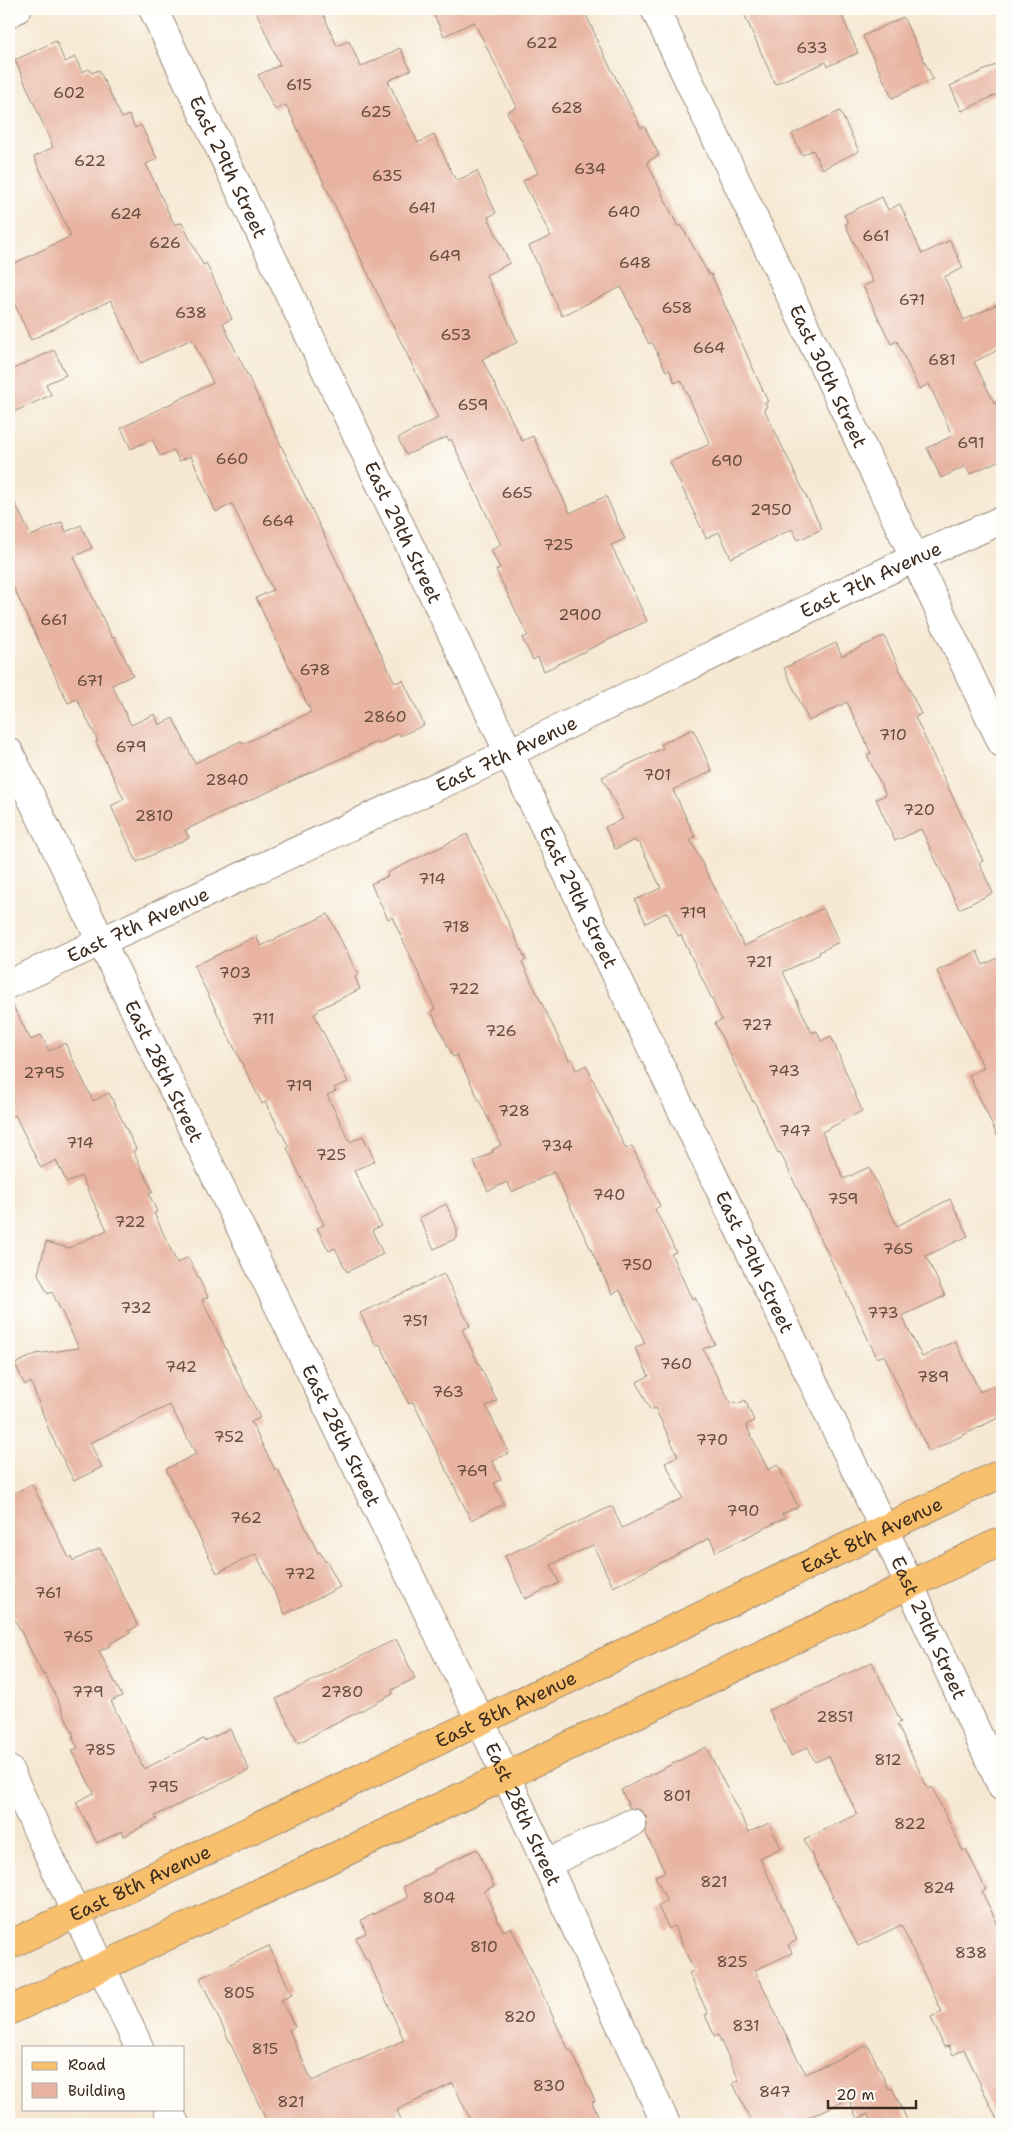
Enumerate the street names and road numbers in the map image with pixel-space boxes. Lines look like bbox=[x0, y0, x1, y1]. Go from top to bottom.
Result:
street label: East 29th Street bbox=[183, 92, 273, 242]
street label: East 30th Street bbox=[783, 301, 873, 452]
street label: East 29th Street bbox=[358, 457, 448, 608]
street label: East 7th Avenue bbox=[796, 536, 945, 624]
street label: East 7th Avenue bbox=[432, 710, 581, 798]
street label: East 29th Street bbox=[533, 822, 623, 973]
street label: East 7th Avenue bbox=[63, 881, 213, 968]
street label: East 28th Street bbox=[119, 996, 209, 1147]
street label: East 29th Street bbox=[710, 1187, 799, 1337]
street label: East 28th Street bbox=[296, 1360, 386, 1511]
street label: East 8th Avenue bbox=[797, 1491, 946, 1580]
street label: East 29th Street bbox=[885, 1552, 972, 1703]
street label: East 8th Avenue bbox=[431, 1665, 581, 1754]
street label: East 28th Street bbox=[479, 1739, 567, 1890]
street label: East 8th Avenue bbox=[65, 1839, 215, 1927]

